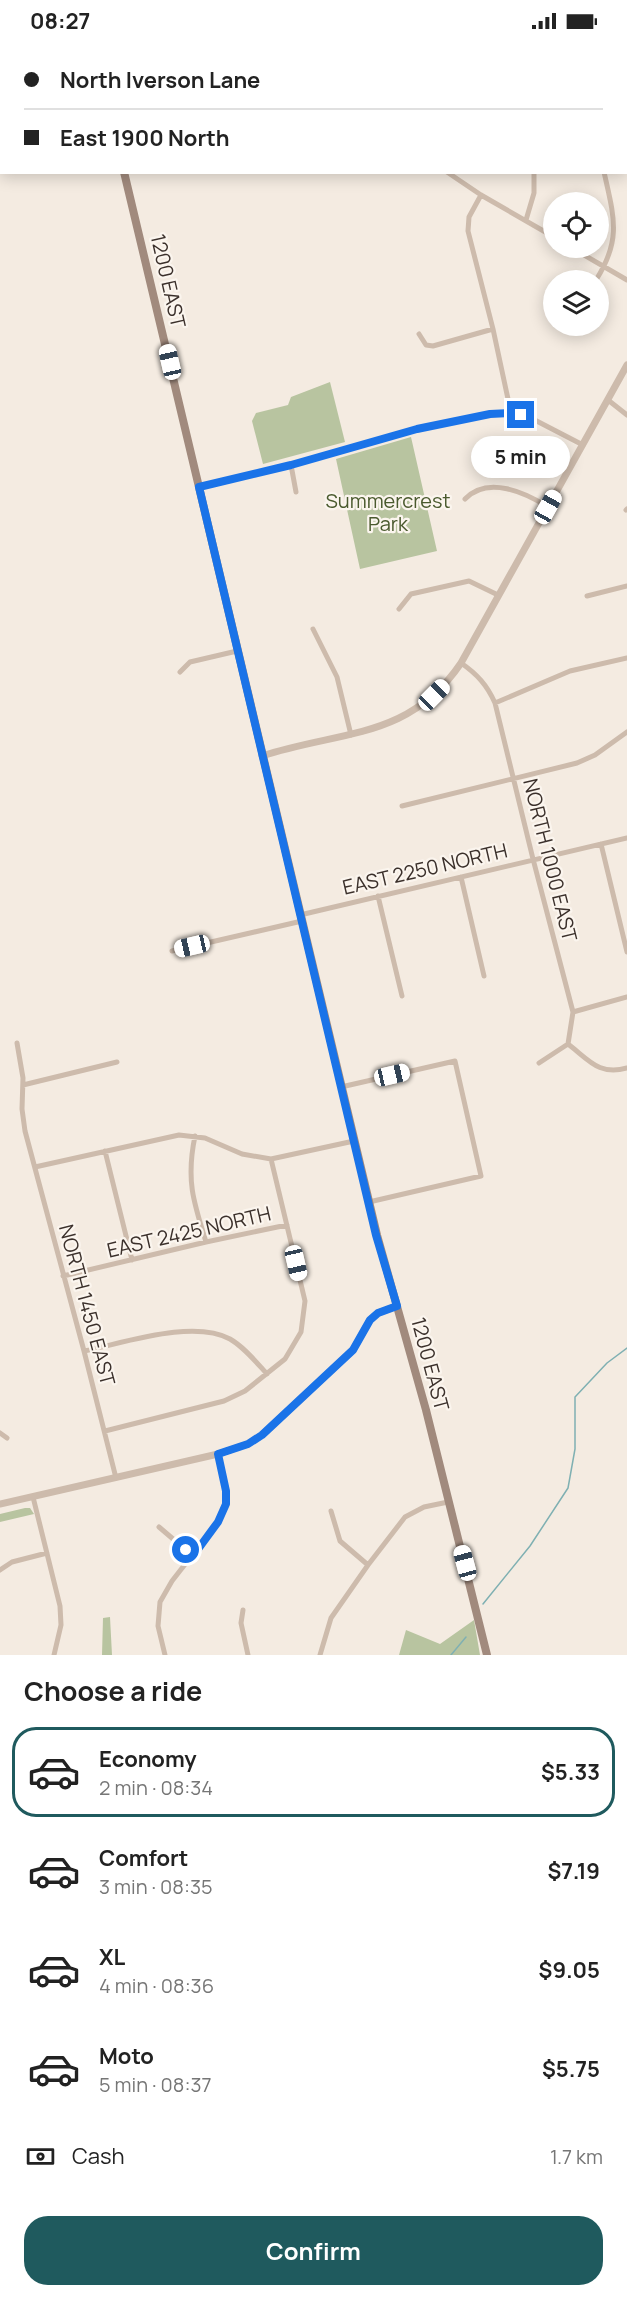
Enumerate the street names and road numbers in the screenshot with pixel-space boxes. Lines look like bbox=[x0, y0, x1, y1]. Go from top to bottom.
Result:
street label: 1200 EAST bbox=[145, 231, 192, 331]
street label: NORTH 1000 EAST bbox=[517, 776, 584, 944]
street label: EAST 2250 NORTH bbox=[340, 836, 510, 901]
street label: EAST 2425 NORTH bbox=[104, 1200, 274, 1264]
street label: NORTH 1450 EAST bbox=[53, 1221, 122, 1388]
street label: 1200 EAST bbox=[405, 1314, 456, 1414]

